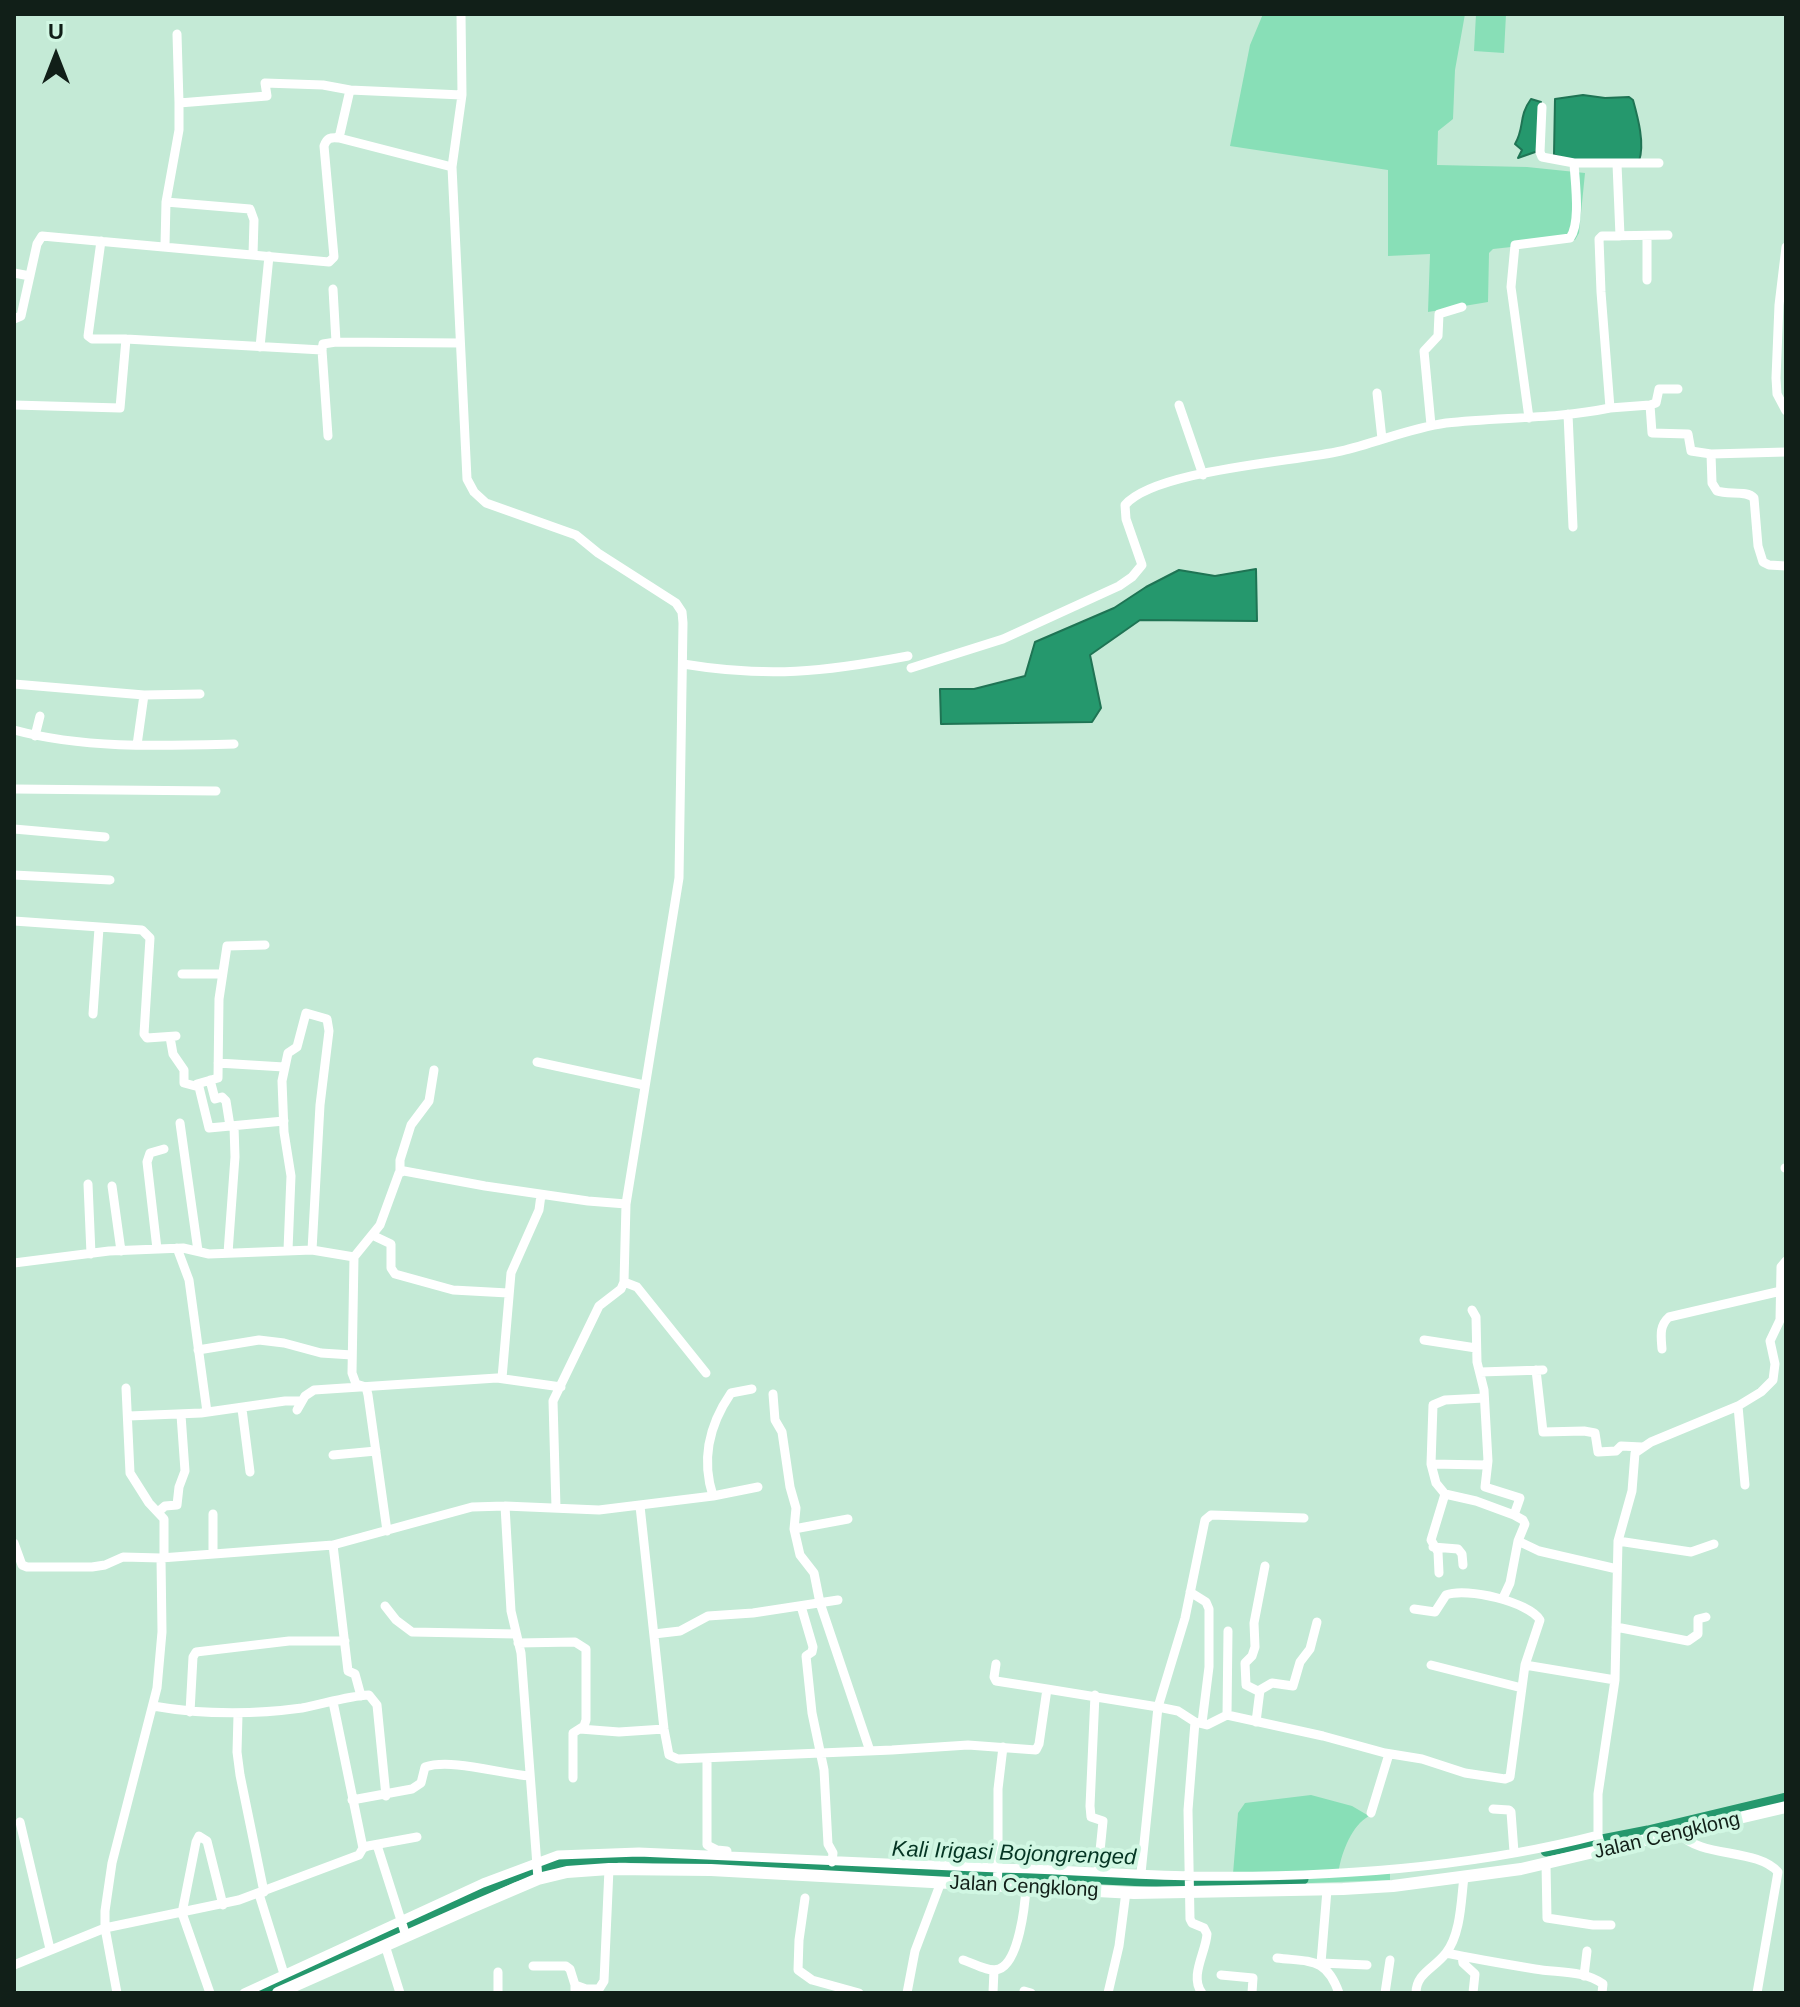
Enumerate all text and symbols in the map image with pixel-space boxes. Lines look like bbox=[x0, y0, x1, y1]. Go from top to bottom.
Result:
north arrow bbox=[16, 16, 96, 96]
text: U bbox=[48, 19, 64, 44]
street label: Jalan Cengklong bbox=[1592, 1808, 1742, 1864]
water label: Kali Irigasi Bojongrenged bbox=[891, 1837, 1137, 1871]
street label: Jalan Cengklong bbox=[949, 1871, 1099, 1903]

